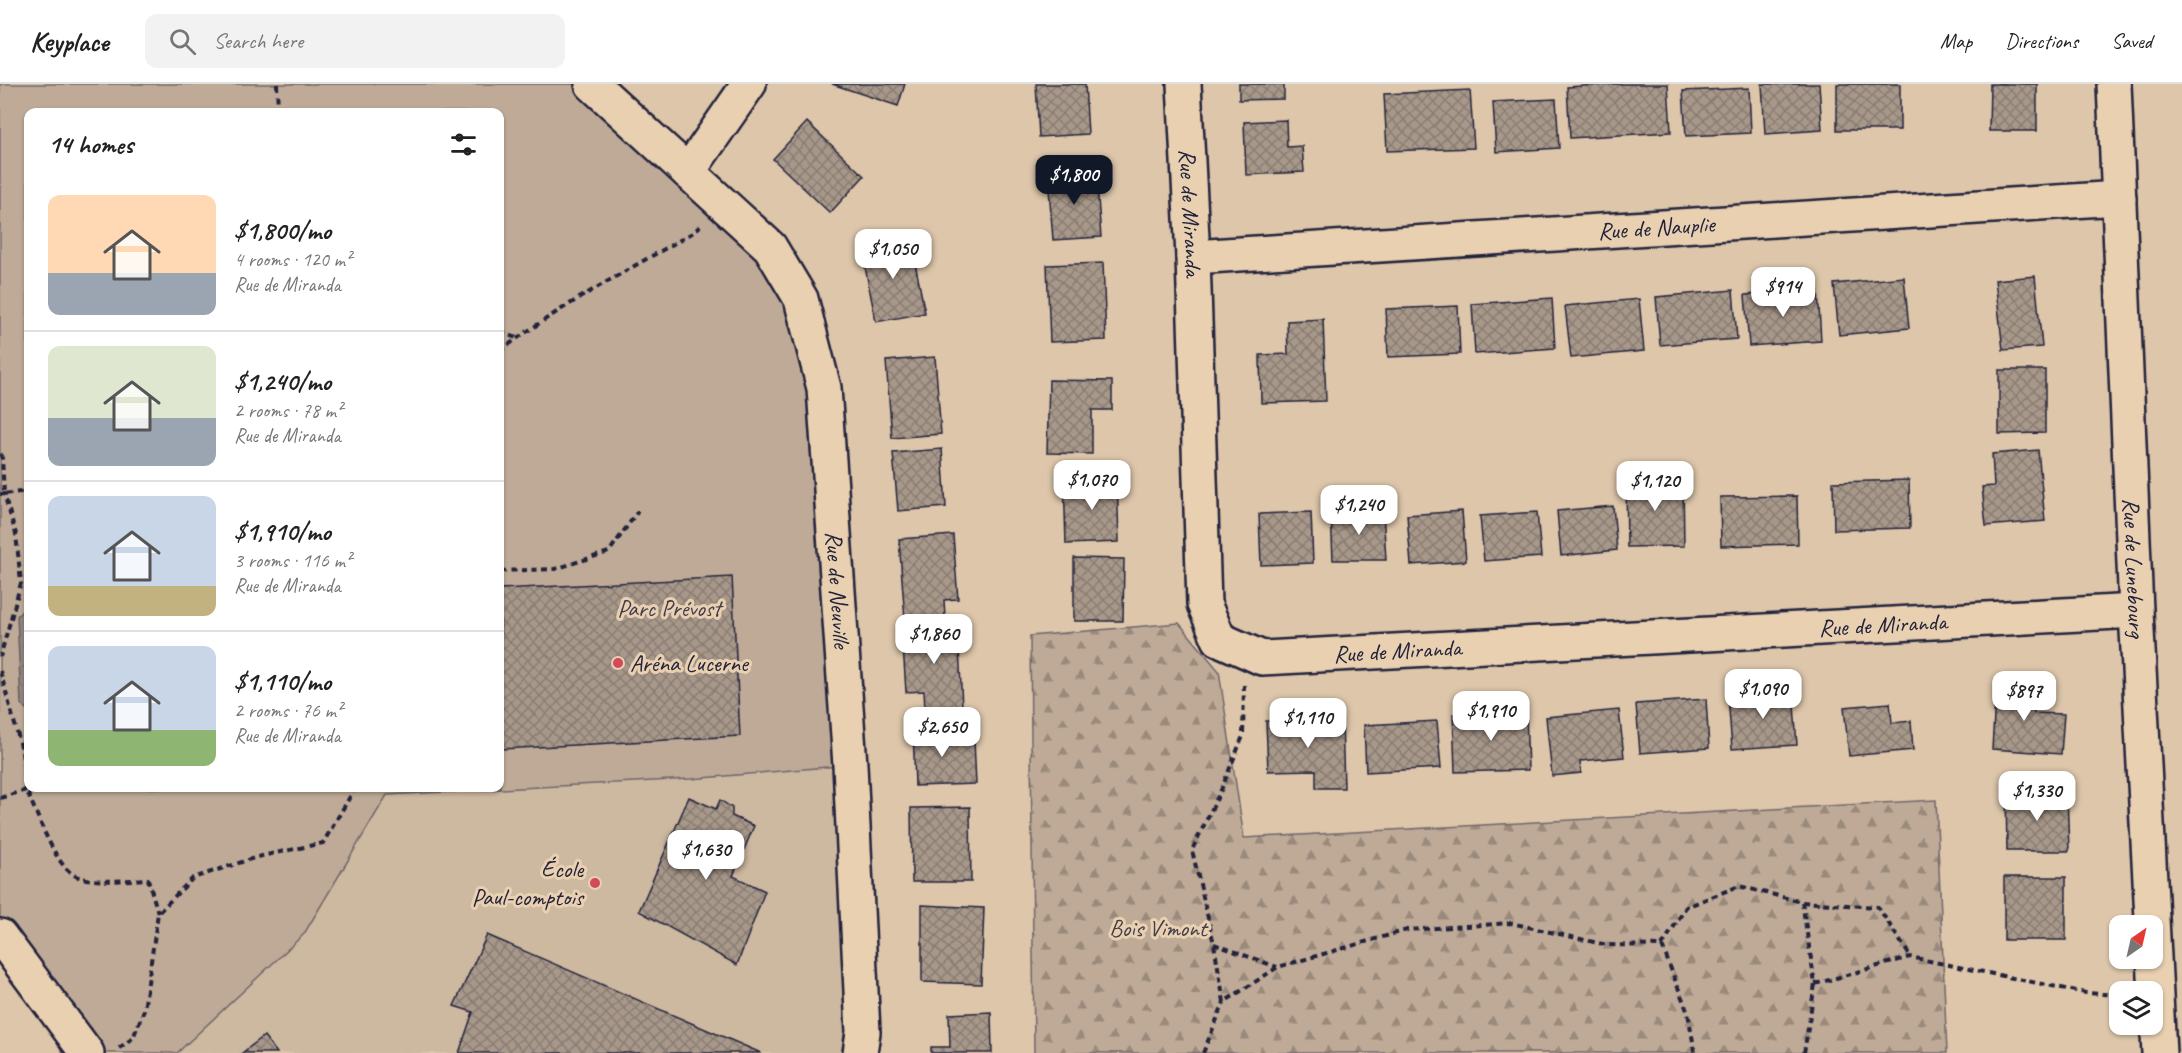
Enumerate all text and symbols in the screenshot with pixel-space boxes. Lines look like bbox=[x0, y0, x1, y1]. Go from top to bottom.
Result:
search box bbox=[145, 14, 565, 68]
text: Keyplace bbox=[30, 24, 109, 59]
icon: search bbox=[166, 25, 199, 58]
text: Search here bbox=[214, 27, 303, 55]
text: Map bbox=[1940, 28, 1972, 54]
text: Directions bbox=[2005, 28, 2078, 54]
text: Saved bbox=[2111, 28, 2152, 54]
text: 14 homes bbox=[48, 128, 133, 161]
icon: filters bbox=[447, 128, 480, 161]
street label: Rue de Miranda bbox=[1172, 148, 1209, 279]
pin: $1,800 bbox=[1025, 155, 1123, 206]
text: $1,800 bbox=[1050, 162, 1098, 187]
street label: Rue de Nauplie bbox=[1597, 209, 1718, 246]
text: $1,800/mo bbox=[234, 214, 331, 247]
icon: home bbox=[96, 219, 168, 291]
pin: $1,050 bbox=[844, 229, 942, 280]
text: $1,050 bbox=[869, 236, 917, 261]
text: 4 rooms · 120 m² bbox=[234, 247, 351, 272]
pin: $914 bbox=[1747, 267, 1819, 318]
text: Rue de Miranda bbox=[234, 272, 341, 297]
text: $914 bbox=[1765, 274, 1801, 299]
text: $1,240/mo bbox=[234, 365, 331, 398]
icon: home bbox=[96, 370, 168, 442]
text: 2 rooms · 78 m² bbox=[234, 398, 342, 423]
text: Rue de Miranda bbox=[234, 423, 341, 448]
pin: $1,070 bbox=[1043, 460, 1141, 511]
pin: $1,120 bbox=[1606, 461, 1704, 512]
text: $1,070 bbox=[1068, 467, 1116, 492]
text: $1,120 bbox=[1631, 468, 1679, 493]
pin: $1,240 bbox=[1310, 485, 1408, 536]
text: $1,240 bbox=[1335, 492, 1383, 517]
street label: Rue de Lunebourg bbox=[2116, 497, 2152, 641]
text: $1,910/mo bbox=[234, 515, 331, 548]
icon: home bbox=[96, 520, 168, 592]
street label: Rue de Neuville bbox=[819, 530, 857, 652]
text: 3 rooms · 116 m² bbox=[234, 548, 351, 573]
text: Rue de Miranda bbox=[234, 573, 341, 598]
park label: Parc Prévost bbox=[617, 593, 724, 623]
street label: Rue de Miranda bbox=[1818, 606, 1950, 643]
pin: $1,860 bbox=[885, 614, 983, 665]
text: $1,860 bbox=[909, 621, 959, 646]
street label: Rue de Miranda bbox=[1333, 632, 1464, 669]
place label: Aréna Lucerne bbox=[630, 648, 750, 678]
marker: Aréna Lucerne bbox=[611, 656, 625, 670]
text: $1,110/mo bbox=[234, 665, 331, 698]
pin: $1,090 bbox=[1714, 669, 1812, 720]
icon: home bbox=[96, 670, 168, 742]
pin: $897 bbox=[1988, 671, 2060, 722]
text: $1,090 bbox=[1739, 676, 1787, 701]
text: $897 bbox=[2006, 678, 2042, 703]
pin: $1,910 bbox=[1442, 691, 1540, 742]
text: 2 rooms · 76 m² bbox=[234, 698, 342, 723]
pin: $1,110 bbox=[1259, 698, 1357, 749]
text: $1,910 bbox=[1467, 698, 1515, 723]
text: $1,110 bbox=[1284, 705, 1332, 730]
pin: $2,650 bbox=[893, 707, 991, 758]
text: $2,650 bbox=[917, 714, 967, 739]
text: Rue de Miranda bbox=[234, 723, 341, 748]
pin: $1,330 bbox=[1988, 771, 2086, 822]
text: $1,330 bbox=[2013, 778, 2061, 803]
pin: $1,630 bbox=[657, 830, 755, 881]
text: $1,630 bbox=[681, 837, 731, 862]
place label: École Paul-comptois bbox=[472, 854, 585, 912]
marker: École Paul-comptois bbox=[588, 876, 602, 890]
park label: Bois Vimont bbox=[1109, 913, 1209, 943]
north arrow bbox=[2109, 915, 2163, 969]
map controls bbox=[2109, 915, 2163, 1035]
button: layers bbox=[2109, 981, 2163, 1035]

